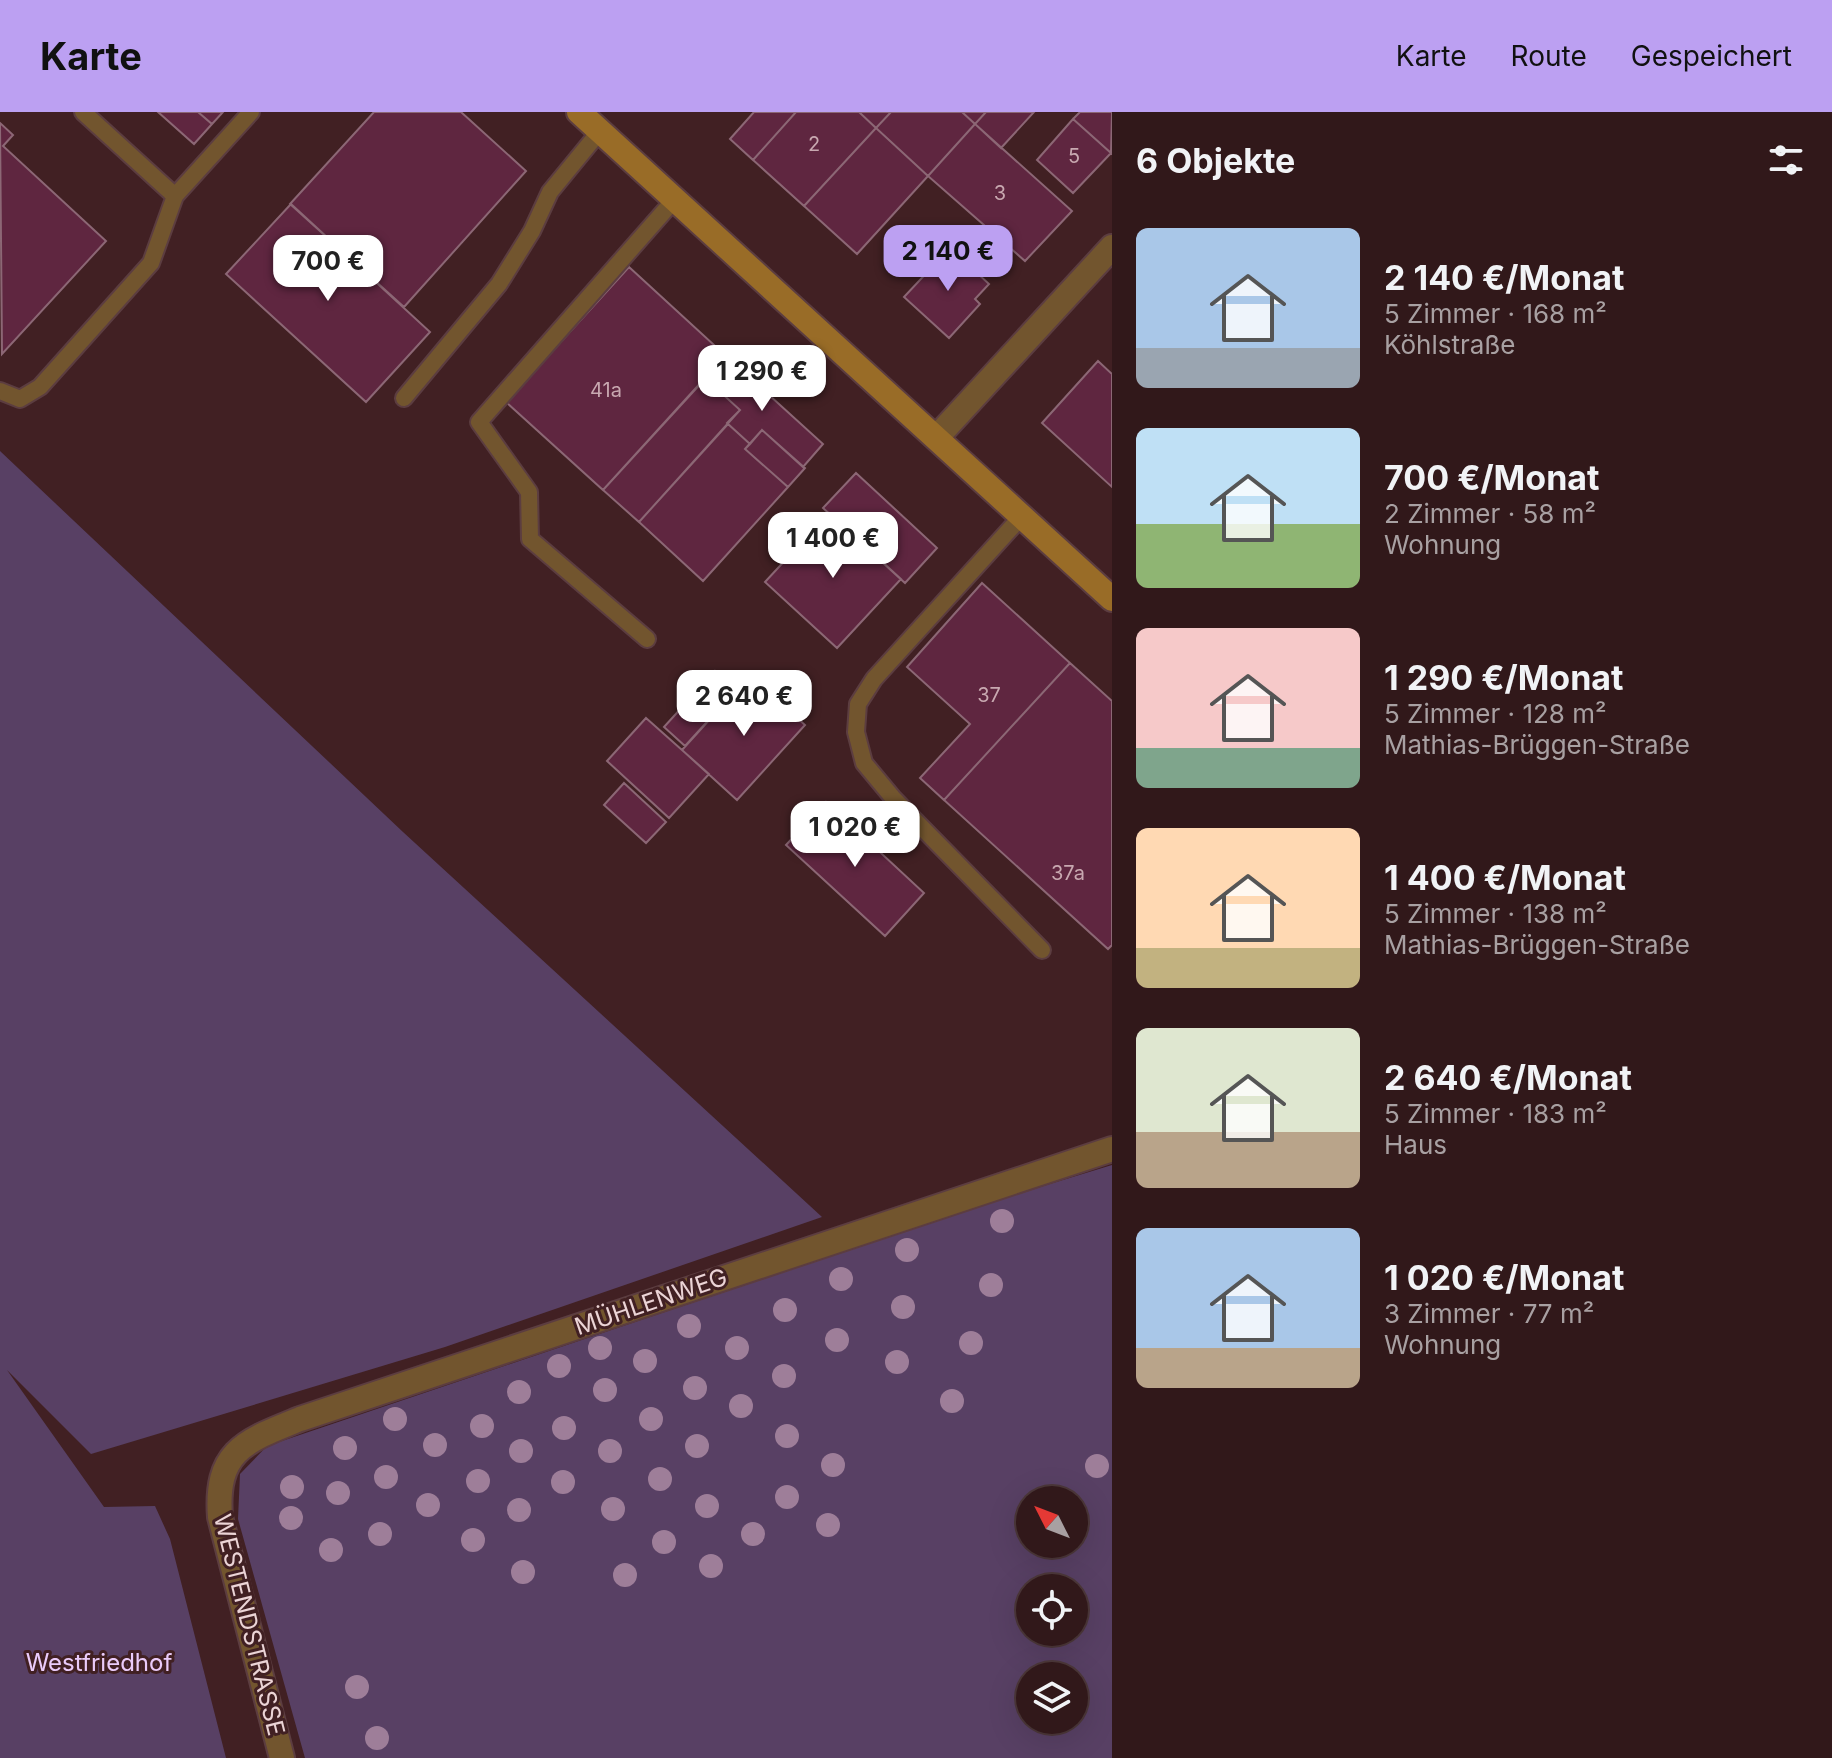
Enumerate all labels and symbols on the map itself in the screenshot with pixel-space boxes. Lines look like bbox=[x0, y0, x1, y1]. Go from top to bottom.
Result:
house number: 2 bbox=[808, 132, 820, 156]
house number: 5 bbox=[1068, 144, 1080, 168]
house number: 3 bbox=[994, 181, 1006, 205]
pin: 2 140 € bbox=[874, 225, 1022, 293]
pin: 700 € bbox=[272, 235, 384, 303]
pin: 1 290 € bbox=[688, 345, 836, 413]
house number: 41a bbox=[590, 378, 622, 402]
pin: 1 400 € bbox=[759, 512, 907, 580]
pin: 2 640 € bbox=[670, 670, 818, 738]
house number: 37 bbox=[977, 683, 1001, 707]
pin: 1 020 € bbox=[781, 801, 929, 869]
house number: 37a bbox=[1051, 861, 1085, 885]
street label: MÜHLENWEG bbox=[571, 1262, 731, 1341]
north arrow bbox=[1016, 1486, 1088, 1558]
street label: WESTENDSTRASSE bbox=[208, 1511, 291, 1738]
park label: Westfriedhof bbox=[26, 1648, 172, 1677]

